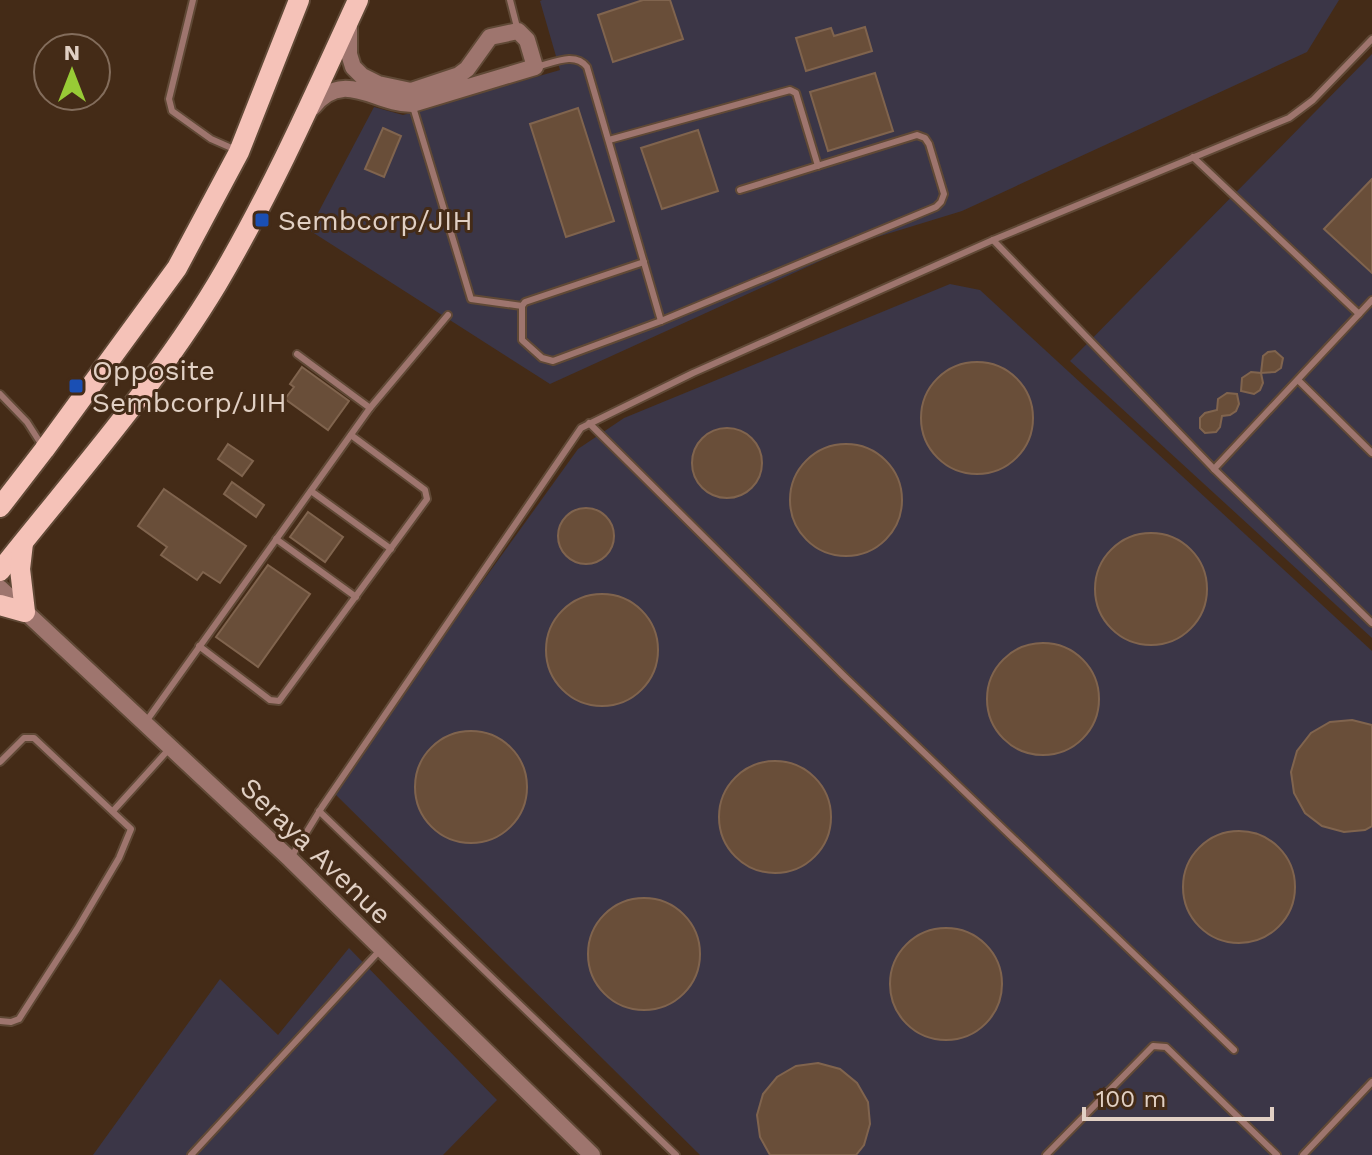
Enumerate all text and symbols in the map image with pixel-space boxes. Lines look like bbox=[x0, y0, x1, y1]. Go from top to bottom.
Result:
north arrow bbox=[32, 32, 112, 112]
text: N bbox=[64, 40, 80, 65]
place label: Sembcorp/JIH bbox=[278, 204, 473, 237]
marker: Sembcorp/JIH bbox=[253, 211, 271, 229]
place label: Opposite Sembcorp/JIH bbox=[92, 354, 287, 419]
marker: Opposite Sembcorp/JIH bbox=[67, 377, 85, 395]
street label: Seraya Avenue bbox=[234, 771, 398, 931]
scale bar bbox=[1084, 1071, 1272, 1121]
text: 100 m bbox=[1096, 1085, 1166, 1113]

